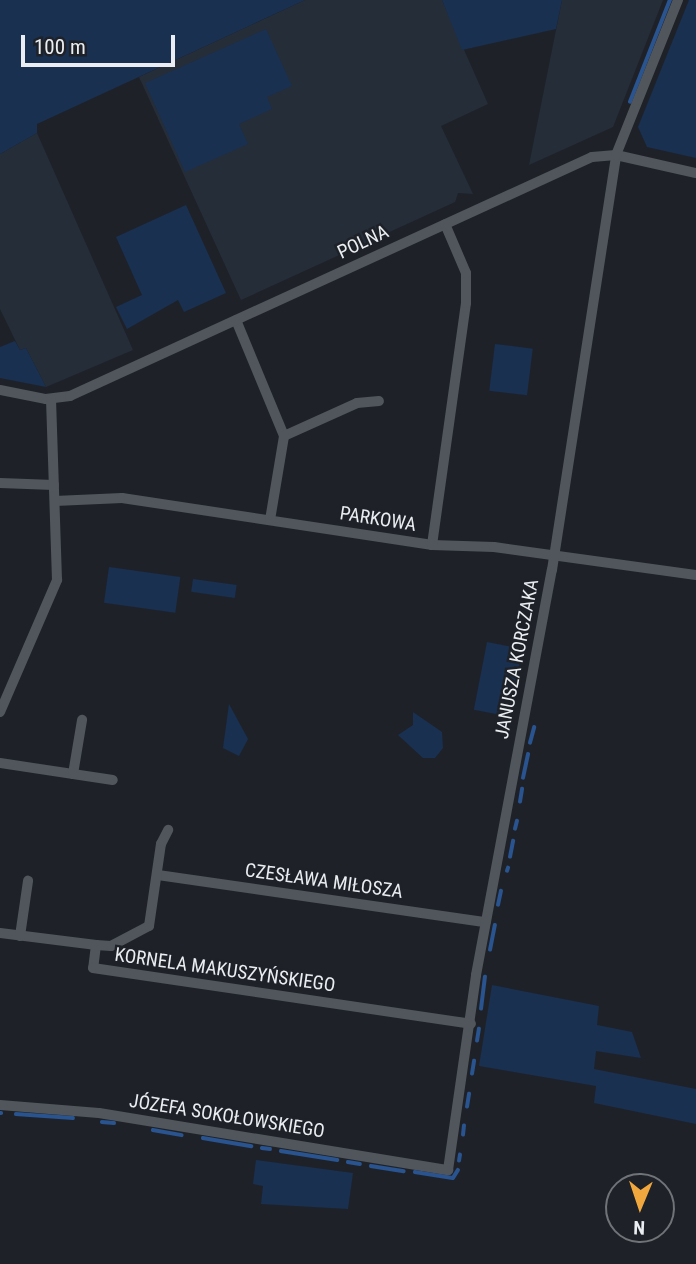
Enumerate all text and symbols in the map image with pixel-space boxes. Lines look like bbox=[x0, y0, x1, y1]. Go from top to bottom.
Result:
scale bar bbox=[24, 21, 178, 65]
text: 100 m bbox=[34, 35, 86, 59]
street label: POLNA bbox=[334, 220, 392, 264]
street label: PARKOWA bbox=[338, 502, 418, 536]
street label: JANUSZA KORCZAKA bbox=[490, 577, 544, 741]
street label: CZESŁAWA MIŁOSZA bbox=[244, 859, 404, 903]
street label: KORNELA MAKUSZYŃSKIEGO bbox=[113, 943, 337, 997]
street label: JÓZEFA SOKOŁOWSKIEGO bbox=[128, 1089, 326, 1143]
north arrow bbox=[605, 1173, 675, 1243]
text: N bbox=[633, 1216, 646, 1239]

